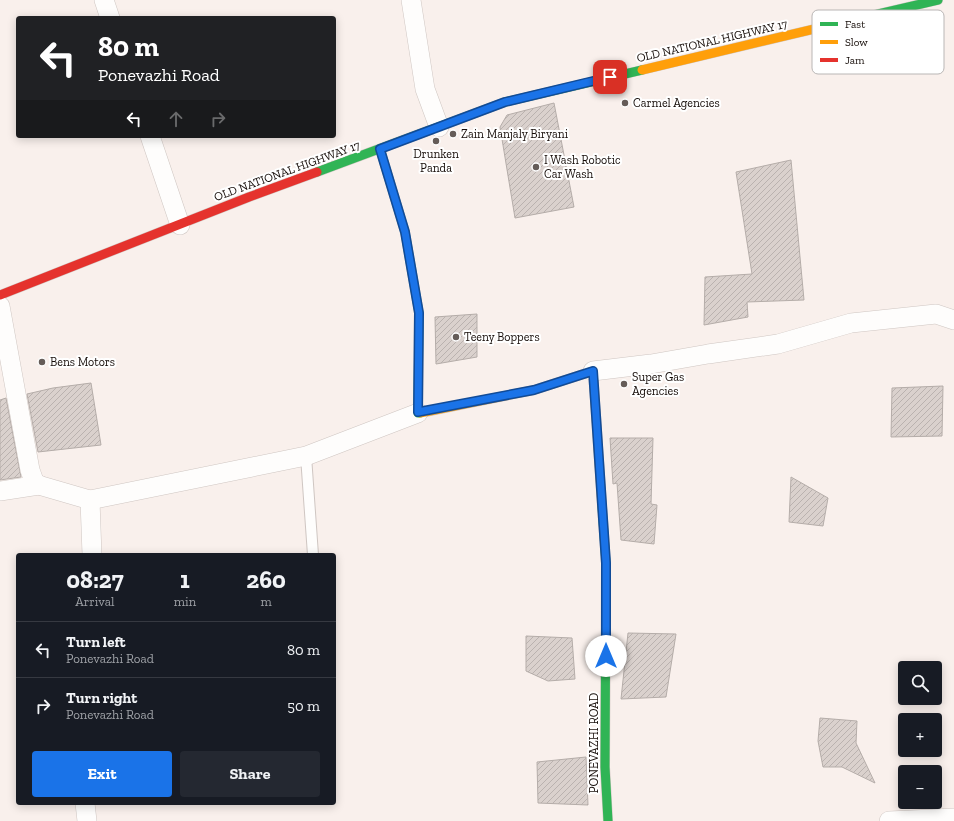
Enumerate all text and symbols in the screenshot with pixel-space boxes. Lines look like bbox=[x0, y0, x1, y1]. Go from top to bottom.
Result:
legend bbox=[812, 10, 944, 74]
street label: OLD NATIONAL HIGHWAY 17 bbox=[635, 17, 789, 65]
text: Fast bbox=[845, 18, 866, 31]
text: 80 m bbox=[98, 30, 159, 63]
icon: left bbox=[32, 32, 84, 84]
text: Slow bbox=[845, 36, 868, 49]
text: Jam bbox=[845, 54, 865, 67]
pin bbox=[593, 60, 627, 94]
text: Ponevazhi Road bbox=[98, 64, 220, 86]
icon: arrive bbox=[599, 66, 621, 88]
place label: Carmel Agencies bbox=[633, 96, 720, 110]
marker: Carmel Agencies bbox=[620, 98, 630, 108]
icon: left bbox=[123, 108, 145, 130]
icon: ahead bbox=[165, 108, 187, 130]
icon: right bbox=[207, 108, 229, 130]
place label: Zain Manjaly Biryani bbox=[461, 127, 569, 142]
marker: Zain Manjaly Biryani bbox=[448, 129, 458, 139]
marker: Drunken Panda bbox=[431, 136, 441, 146]
street label: OLD NATIONAL HIGHWAY 17 bbox=[212, 138, 362, 204]
place label: Drunken Panda bbox=[413, 147, 459, 175]
place label: I Wash Robotic Car Wash bbox=[544, 153, 621, 181]
marker: I Wash Robotic Car Wash bbox=[531, 162, 541, 172]
place label: Teeny Boppers bbox=[464, 330, 540, 344]
marker: Teeny Boppers bbox=[451, 332, 461, 342]
place label: Bens Motors bbox=[50, 355, 115, 369]
marker: Bens Motors bbox=[37, 357, 47, 367]
place label: Super Gas Agencies bbox=[632, 370, 684, 398]
marker: Super Gas Agencies bbox=[619, 379, 629, 389]
text: 08:27 bbox=[66, 565, 124, 594]
text: 1 bbox=[180, 565, 190, 594]
text: 260 bbox=[246, 565, 286, 594]
text: Arrival bbox=[75, 594, 114, 609]
text: min bbox=[174, 594, 196, 609]
text: m bbox=[260, 594, 272, 609]
text: Turn left bbox=[66, 633, 126, 651]
position arrow bbox=[585, 635, 627, 677]
icon: left bbox=[32, 639, 54, 661]
text: 80 m bbox=[287, 641, 320, 659]
text: Ponevazhi Road bbox=[66, 651, 154, 666]
map controls bbox=[898, 661, 942, 809]
button: search bbox=[898, 661, 942, 705]
text: Turn right bbox=[66, 689, 137, 707]
street label: PONEVAZHI ROAD bbox=[587, 693, 601, 793]
icon: right bbox=[32, 695, 54, 717]
text: 50 m bbox=[287, 697, 320, 715]
text: Ponevazhi Road bbox=[66, 707, 154, 722]
button: + bbox=[898, 713, 942, 757]
button: Exit bbox=[32, 751, 172, 797]
button: Share bbox=[180, 751, 320, 797]
button: − bbox=[898, 765, 942, 809]

